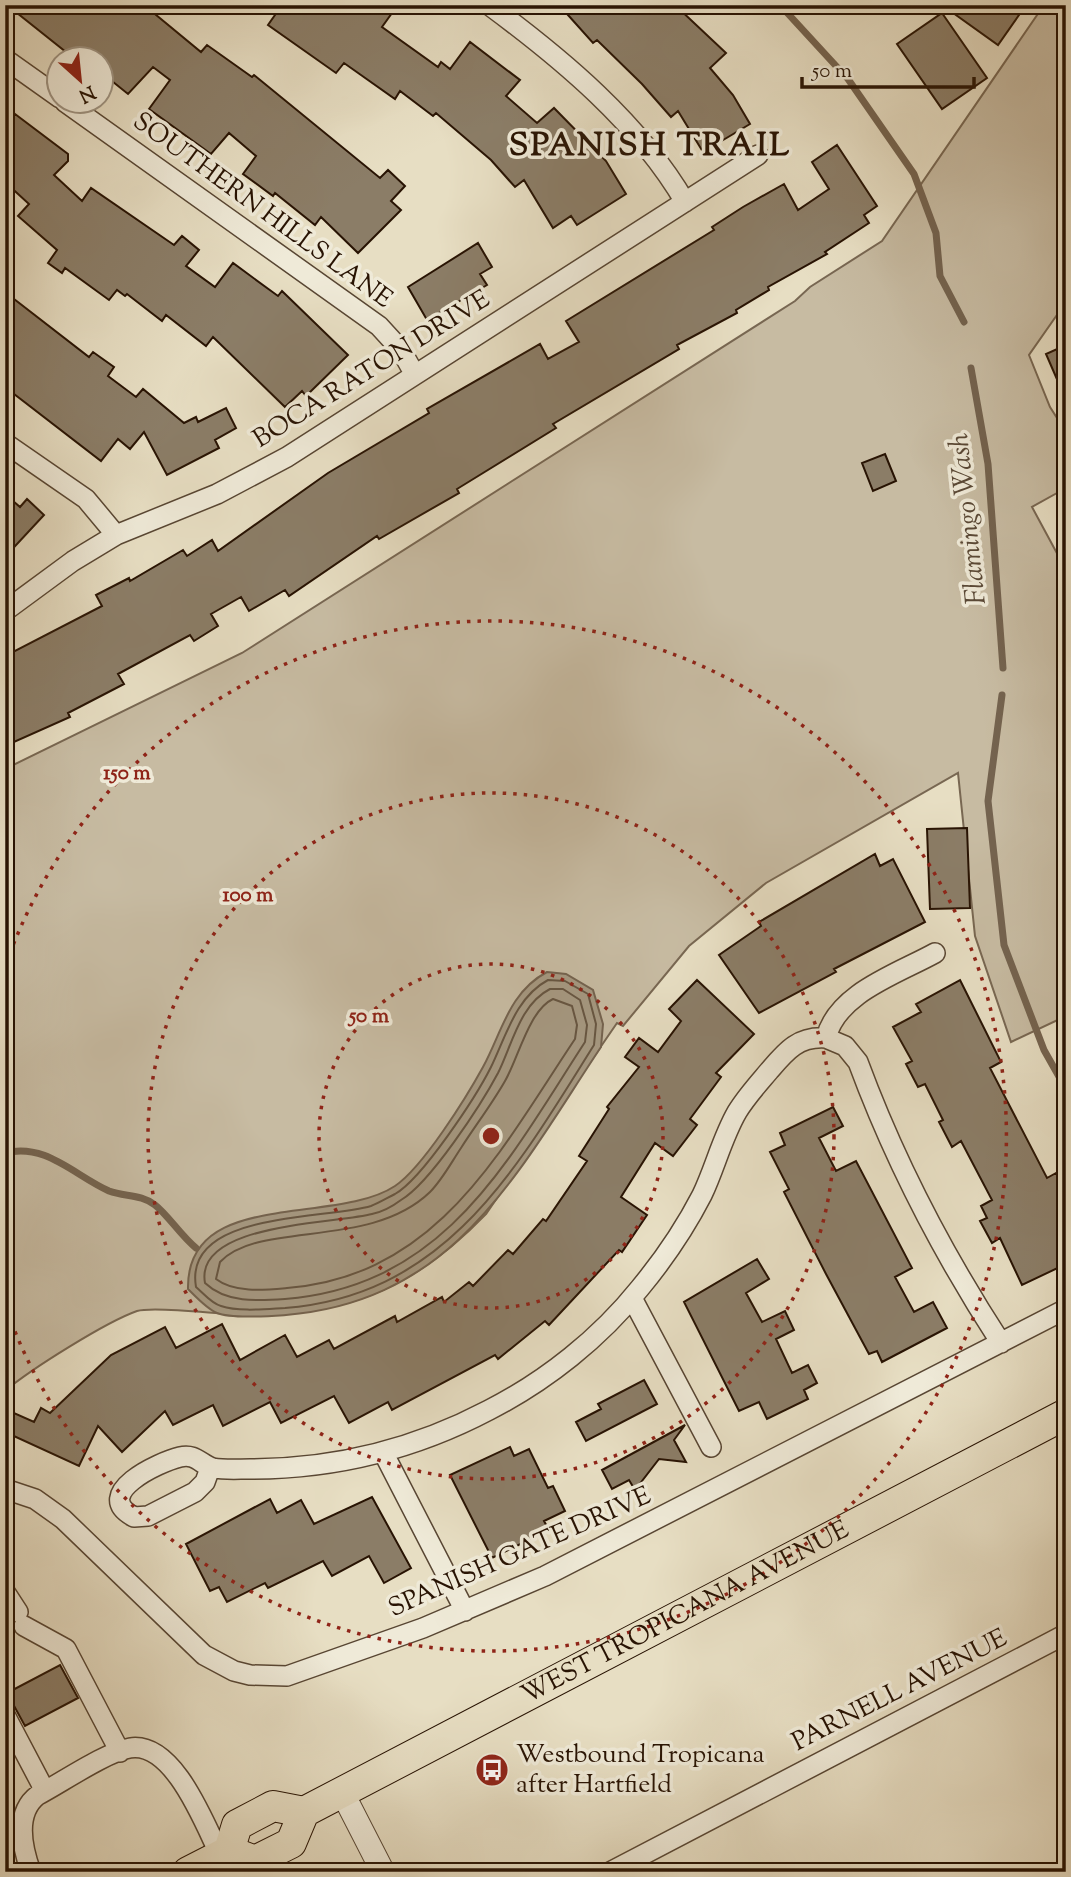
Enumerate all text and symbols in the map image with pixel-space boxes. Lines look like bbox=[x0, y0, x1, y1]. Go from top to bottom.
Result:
north arrow bbox=[46, 46, 116, 116]
scale bar bbox=[802, 46, 973, 90]
text: 50 m bbox=[811, 57, 852, 87]
text: N bbox=[74, 77, 99, 108]
street label: SOUTHERN HILLS LANE bbox=[124, 104, 400, 318]
district label: SPANISH TRAIL bbox=[509, 123, 791, 171]
street label: BOCA RATON DRIVE bbox=[246, 282, 498, 458]
water label: Flamingo Wash bbox=[940, 431, 998, 607]
text: 150 m bbox=[103, 759, 151, 789]
text: 100 m bbox=[223, 881, 274, 911]
text: 50 m bbox=[347, 1002, 390, 1032]
centre of rings bbox=[479, 1124, 503, 1148]
street label: SPANISH GATE DRIVE bbox=[383, 1478, 657, 1628]
street label: WEST TROPICANA AVENUE bbox=[515, 1512, 856, 1714]
street label: PARNELL AVENUE bbox=[786, 1621, 1014, 1761]
place label: Westbound Tropicana after Hartfield bbox=[516, 1737, 765, 1804]
bus stop icon: Westbound Tropicana after Hartfield bbox=[473, 1751, 511, 1789]

